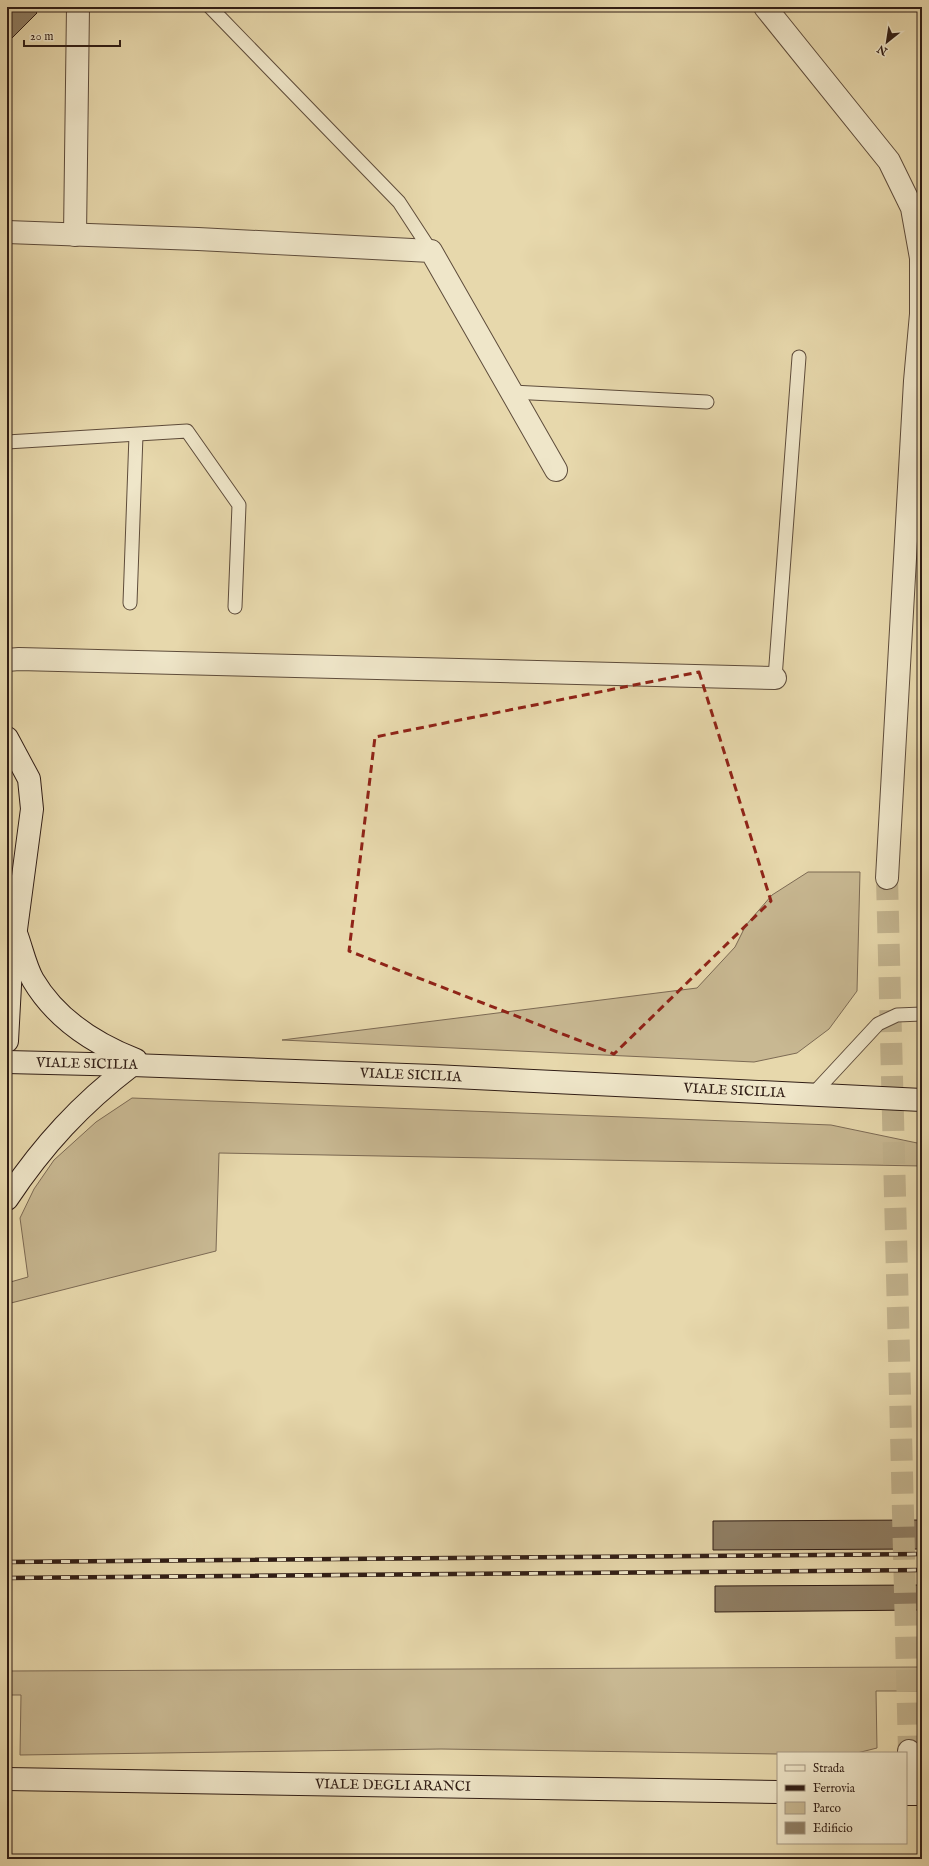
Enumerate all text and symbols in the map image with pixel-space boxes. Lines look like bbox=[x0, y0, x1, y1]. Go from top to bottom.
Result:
scale bar bbox=[24, 22, 120, 48]
north arrow bbox=[867, 22, 907, 62]
text: 20 m bbox=[30, 29, 53, 44]
text: N bbox=[874, 41, 891, 59]
street label: VIALE SICILIA bbox=[35, 1054, 139, 1074]
street label: VIALE SICILIA bbox=[359, 1064, 463, 1086]
street label: VIALE SICILIA bbox=[682, 1079, 786, 1102]
legend bbox=[777, 1752, 907, 1844]
text: Strada bbox=[813, 1761, 845, 1776]
street label: VIALE DEGLI ARANCI bbox=[314, 1775, 471, 1796]
text: Ferrovia bbox=[813, 1781, 856, 1796]
text: Parco bbox=[813, 1801, 842, 1816]
text: Edificio bbox=[813, 1821, 853, 1836]

